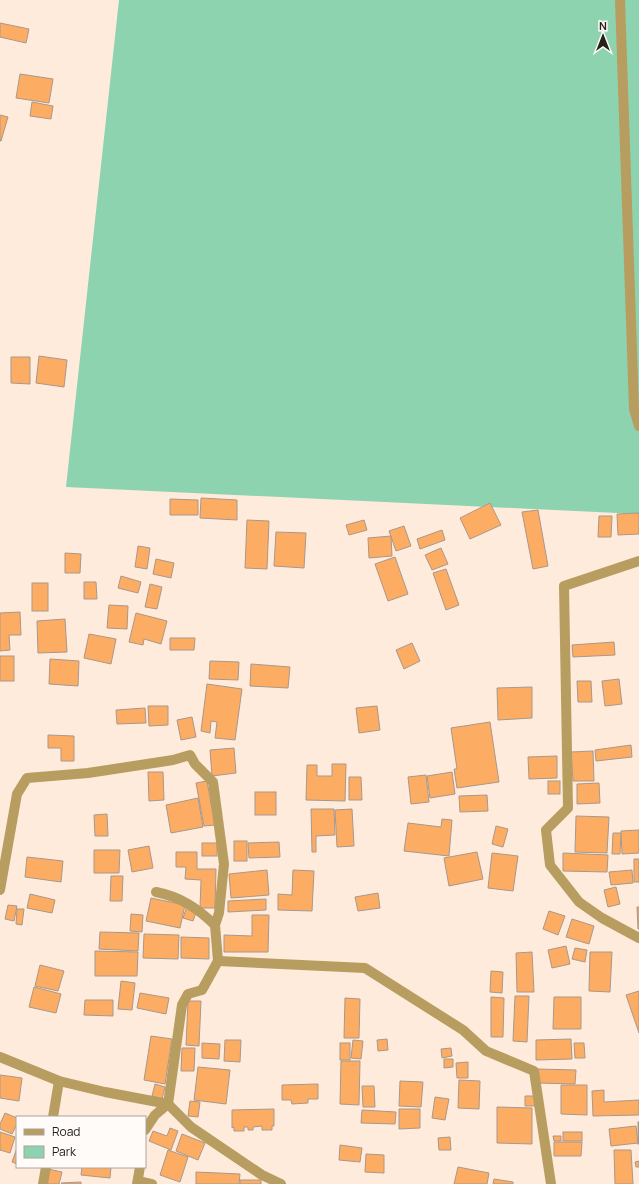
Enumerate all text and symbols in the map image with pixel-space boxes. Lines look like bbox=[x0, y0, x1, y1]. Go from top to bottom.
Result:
north arrow bbox=[583, 16, 623, 56]
text: N bbox=[599, 18, 607, 33]
legend bbox=[16, 1116, 146, 1168]
text: Road bbox=[52, 1123, 80, 1140]
text: Park bbox=[52, 1143, 77, 1160]

